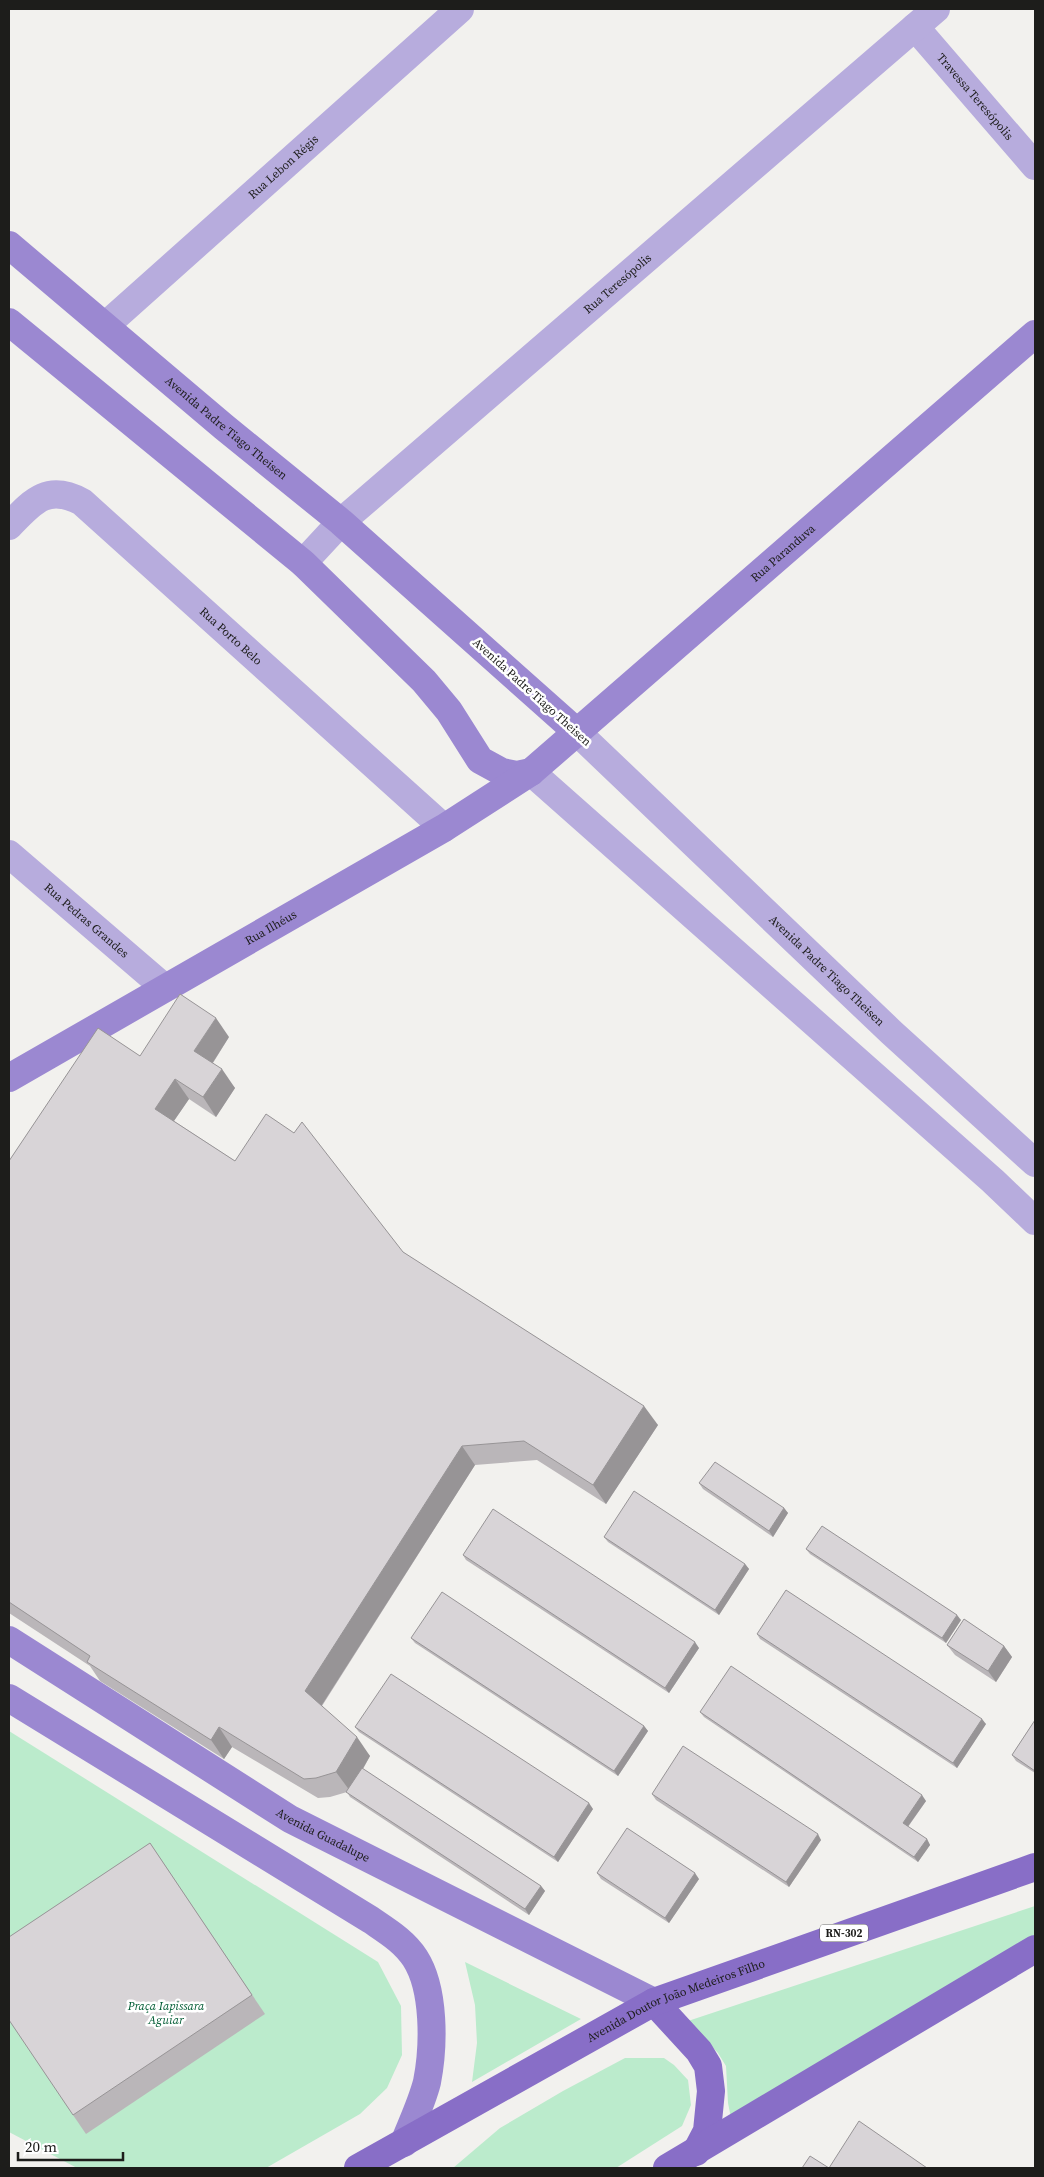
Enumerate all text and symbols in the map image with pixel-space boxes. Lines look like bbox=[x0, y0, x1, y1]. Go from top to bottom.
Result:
street label: Travessa Teresópolis bbox=[933, 50, 1017, 143]
street label: Rua Lebon Régis bbox=[245, 131, 322, 202]
street label: Rua Teresópolis bbox=[580, 250, 655, 317]
street label: Avenida Padre Tiago Theisen bbox=[162, 373, 291, 483]
street label: Rua Paranduva bbox=[747, 520, 819, 585]
street label: Rua Porto Belo bbox=[196, 604, 266, 669]
street label: Avenida Padre Tiago Theisen bbox=[469, 635, 595, 749]
street label: Rua Pedras Grandes bbox=[41, 880, 132, 961]
street label: Rua Ilhéus bbox=[242, 906, 300, 949]
street label: Avenida Padre Tiago Theisen bbox=[765, 912, 888, 1030]
street label: Avenida Guadalupe bbox=[273, 1804, 373, 1866]
road number: RN-302 bbox=[820, 1925, 868, 1942]
street label: Avenida Doutor João Medeiros Filho bbox=[584, 1955, 767, 2046]
park label: Praça Iapissara Aguiar bbox=[127, 1998, 205, 2028]
scale bar bbox=[18, 2130, 122, 2162]
text: 20 m bbox=[25, 2136, 57, 2157]

